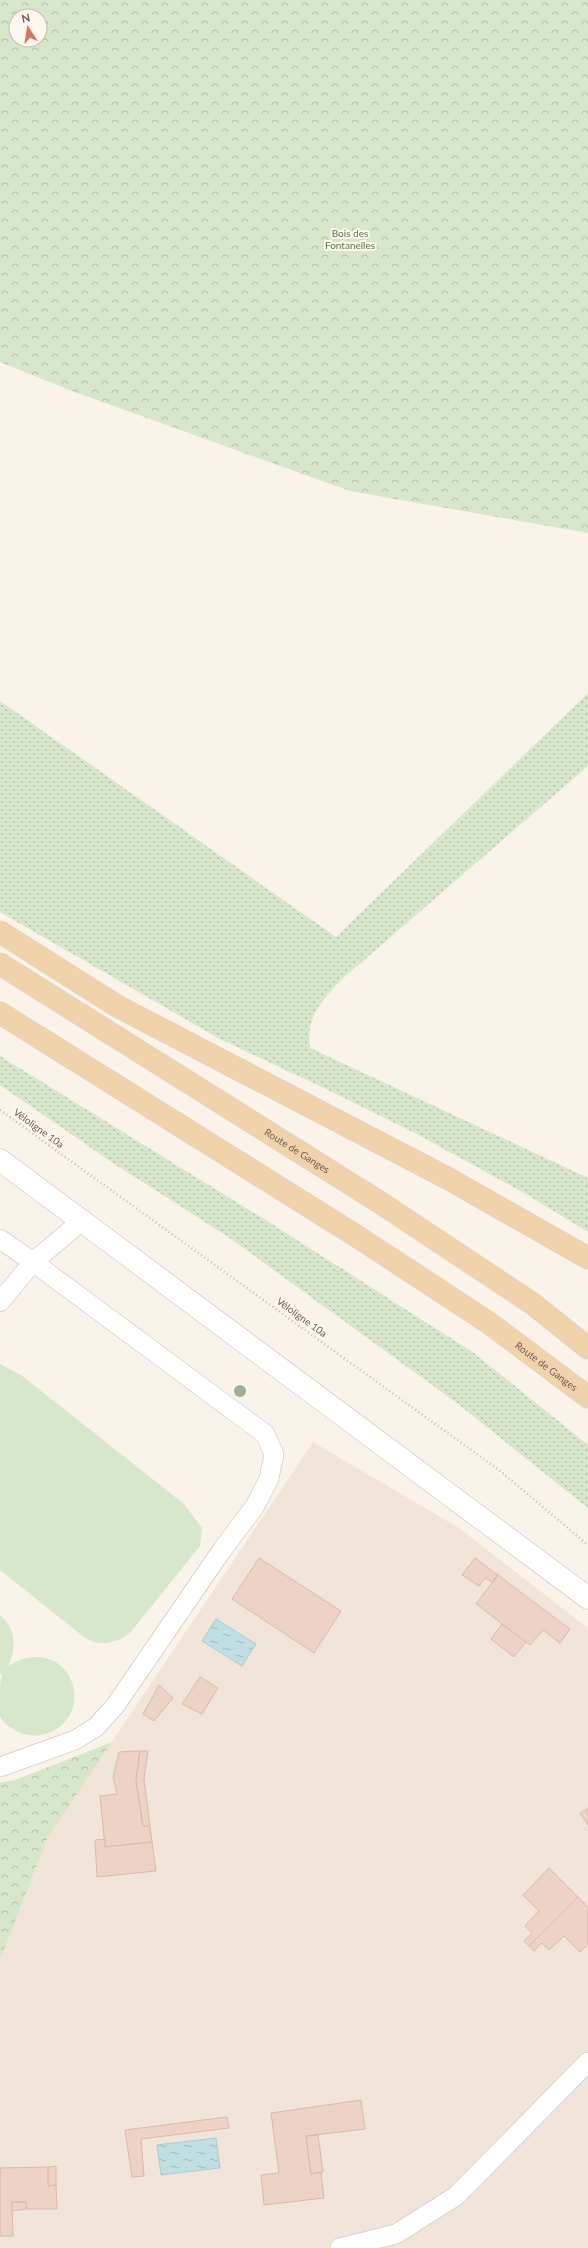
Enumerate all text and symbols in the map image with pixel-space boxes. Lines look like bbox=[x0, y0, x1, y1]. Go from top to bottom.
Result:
north arrow bbox=[8, 8, 48, 48]
text: N bbox=[20, 10, 31, 25]
park label: Bois des Fontanelles bbox=[325, 227, 375, 251]
street label: Véloligne 10a bbox=[11, 1106, 67, 1150]
street label: Route de Ganges bbox=[262, 1126, 332, 1176]
street label: Véloligne 10a bbox=[274, 1295, 330, 1339]
street label: Route de Ganges bbox=[513, 1339, 580, 1393]

